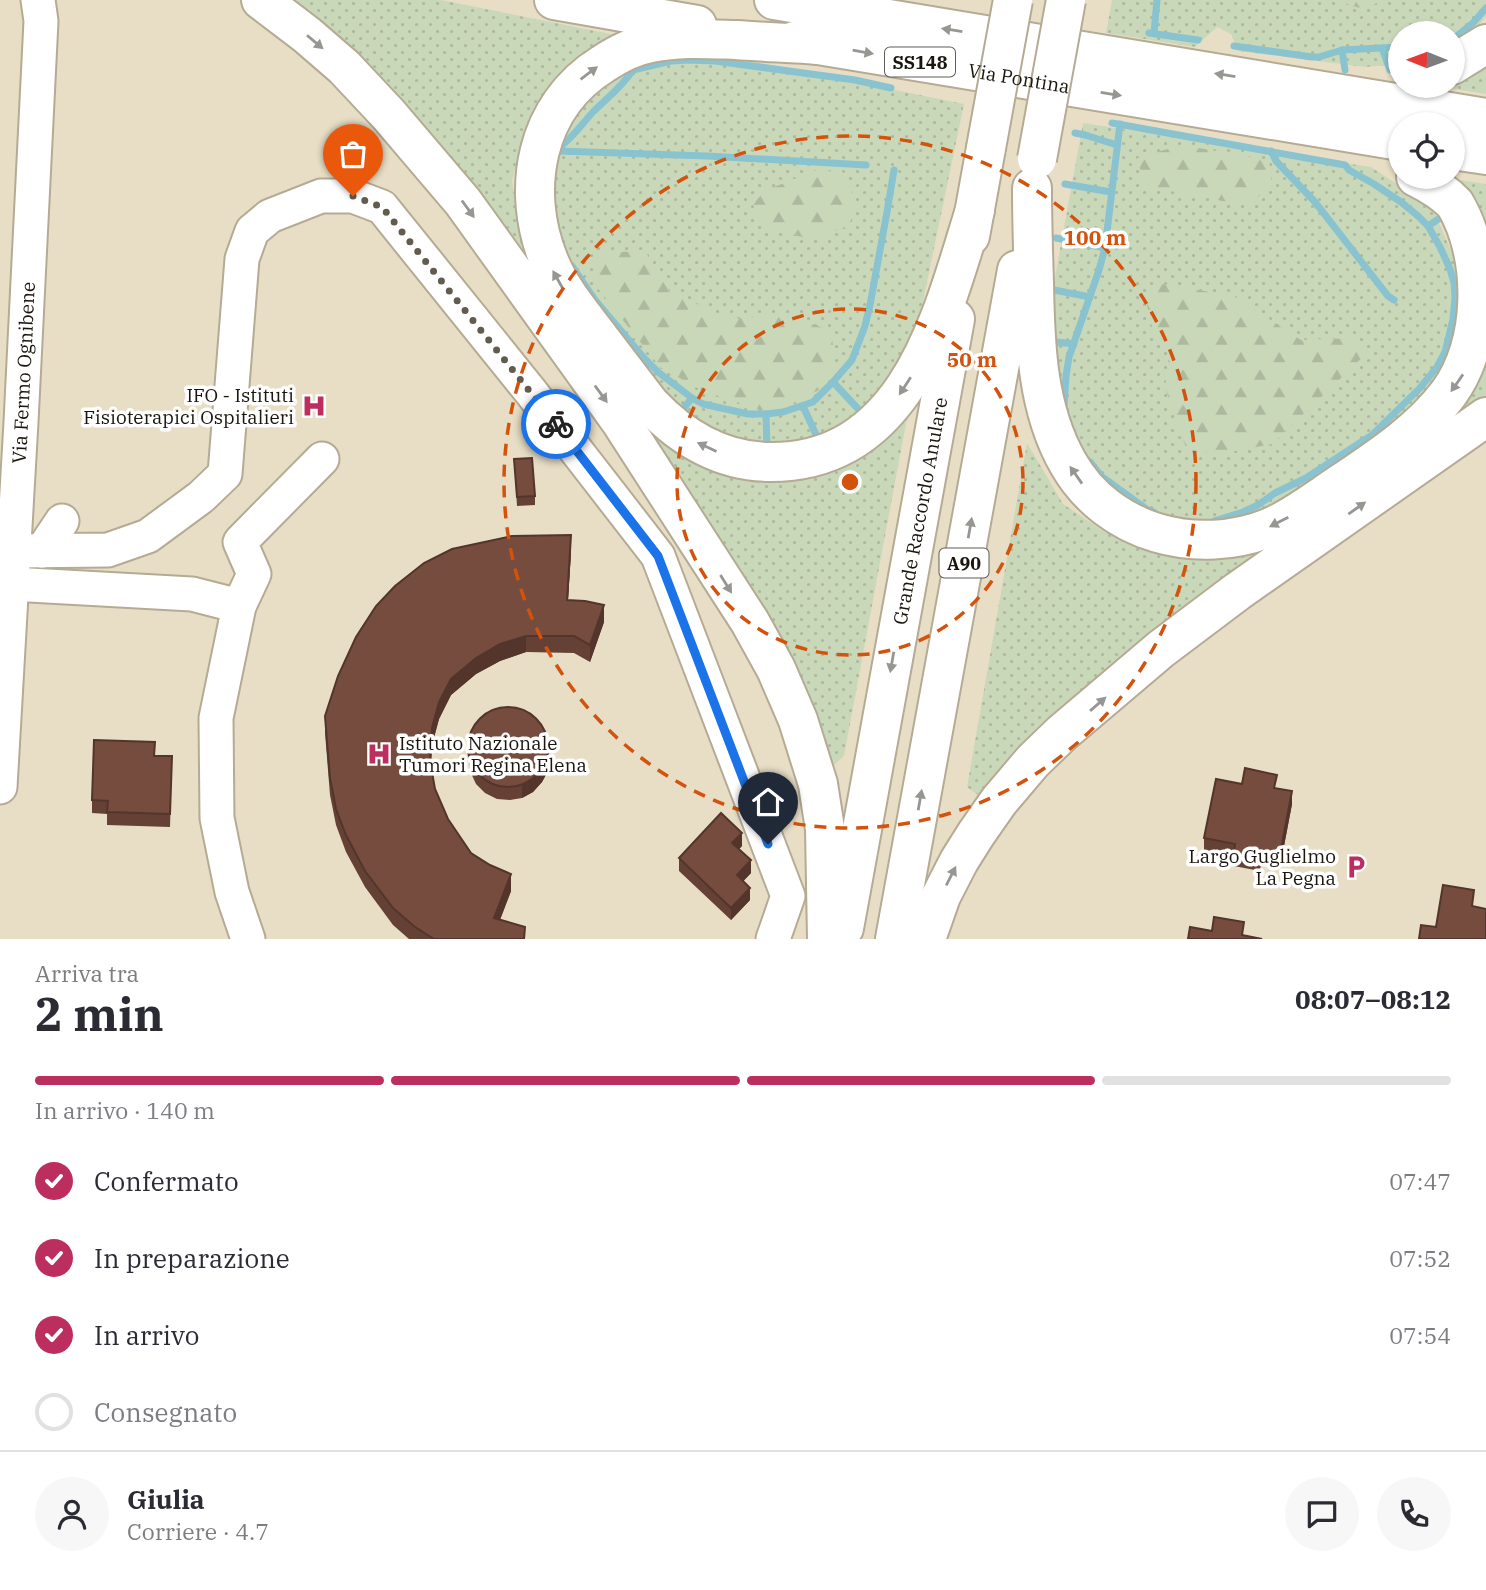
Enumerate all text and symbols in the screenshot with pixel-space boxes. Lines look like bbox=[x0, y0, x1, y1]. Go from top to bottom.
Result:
north arrow bbox=[1388, 21, 1465, 98]
map controls bbox=[1388, 21, 1465, 189]
one-way arrow bbox=[941, 24, 963, 35]
one-way arrow bbox=[306, 34, 323, 49]
one-way arrow bbox=[852, 47, 874, 58]
road number: SS148 bbox=[885, 48, 955, 76]
street label: Via Pontina bbox=[966, 58, 1072, 98]
one-way arrow bbox=[580, 67, 598, 81]
one-way arrow bbox=[1214, 69, 1236, 80]
one-way arrow bbox=[1100, 88, 1122, 99]
button: locate bbox=[1388, 112, 1465, 189]
pin bbox=[323, 124, 383, 196]
icon: bag bbox=[334, 135, 372, 173]
one-way arrow bbox=[461, 200, 475, 219]
text: 100 m bbox=[1063, 223, 1127, 251]
one-way arrow bbox=[552, 270, 564, 289]
street label: Via Fermo Ognibene bbox=[7, 281, 40, 464]
text: 50 m bbox=[947, 345, 997, 373]
one-way arrow bbox=[1450, 374, 1464, 392]
one-way arrow bbox=[899, 377, 912, 396]
place label: IFO - Istituti Fisioterapici Ospitalieri bbox=[83, 383, 294, 429]
one-way arrow bbox=[594, 385, 608, 403]
courier bbox=[521, 389, 591, 459]
hospital icon: IFO - Istituti Fisioterapici Ospitalieri bbox=[300, 392, 328, 420]
street label: Grande Raccordo Anulare bbox=[888, 395, 953, 627]
icon: bike bbox=[537, 405, 575, 443]
one-way arrow bbox=[697, 441, 718, 452]
one-way arrow bbox=[1069, 466, 1083, 484]
centre of rings bbox=[838, 470, 862, 494]
one-way arrow bbox=[1348, 501, 1366, 515]
one-way arrow bbox=[965, 516, 976, 538]
one-way arrow bbox=[1269, 517, 1289, 528]
road number: A90 bbox=[940, 548, 988, 578]
one-way arrow bbox=[719, 575, 732, 594]
one-way arrow bbox=[886, 651, 897, 673]
one-way arrow bbox=[1089, 697, 1106, 712]
place label: Istituto Nazionale Tumori Regina Elena bbox=[399, 731, 587, 777]
hospital icon: Istituto Nazionale Tumori Regina Elena bbox=[365, 740, 393, 768]
pin bbox=[738, 772, 798, 844]
icon: home bbox=[749, 783, 787, 821]
one-way arrow bbox=[915, 789, 926, 811]
place label: Largo Guglielmo La Pegna bbox=[1188, 844, 1336, 890]
parking icon: Largo Guglielmo La Pegna bbox=[1342, 853, 1370, 881]
one-way arrow bbox=[946, 866, 957, 886]
text: Arriva tra bbox=[35, 958, 139, 988]
text: 08:07–08:12 bbox=[1295, 982, 1451, 1016]
text: 2 min bbox=[35, 984, 164, 1044]
text: In arrivo · 140 m bbox=[35, 1095, 215, 1125]
icon: check bbox=[35, 1162, 73, 1200]
text: Confermato bbox=[94, 1164, 239, 1198]
text: 07:47 bbox=[1389, 1166, 1451, 1196]
icon: check bbox=[35, 1239, 73, 1277]
text: In preparazione bbox=[94, 1241, 290, 1275]
text: 07:52 bbox=[1389, 1243, 1451, 1273]
icon: check bbox=[35, 1316, 73, 1354]
text: In arrivo bbox=[94, 1318, 199, 1352]
text: 07:54 bbox=[1389, 1320, 1451, 1350]
text: Consegnato bbox=[94, 1395, 237, 1429]
button: person bbox=[35, 1477, 109, 1551]
button: chat bbox=[1285, 1477, 1359, 1551]
button: phone bbox=[1377, 1477, 1451, 1551]
text: Giulia bbox=[127, 1482, 205, 1516]
text: Corriere · 4.7 bbox=[127, 1516, 269, 1546]

